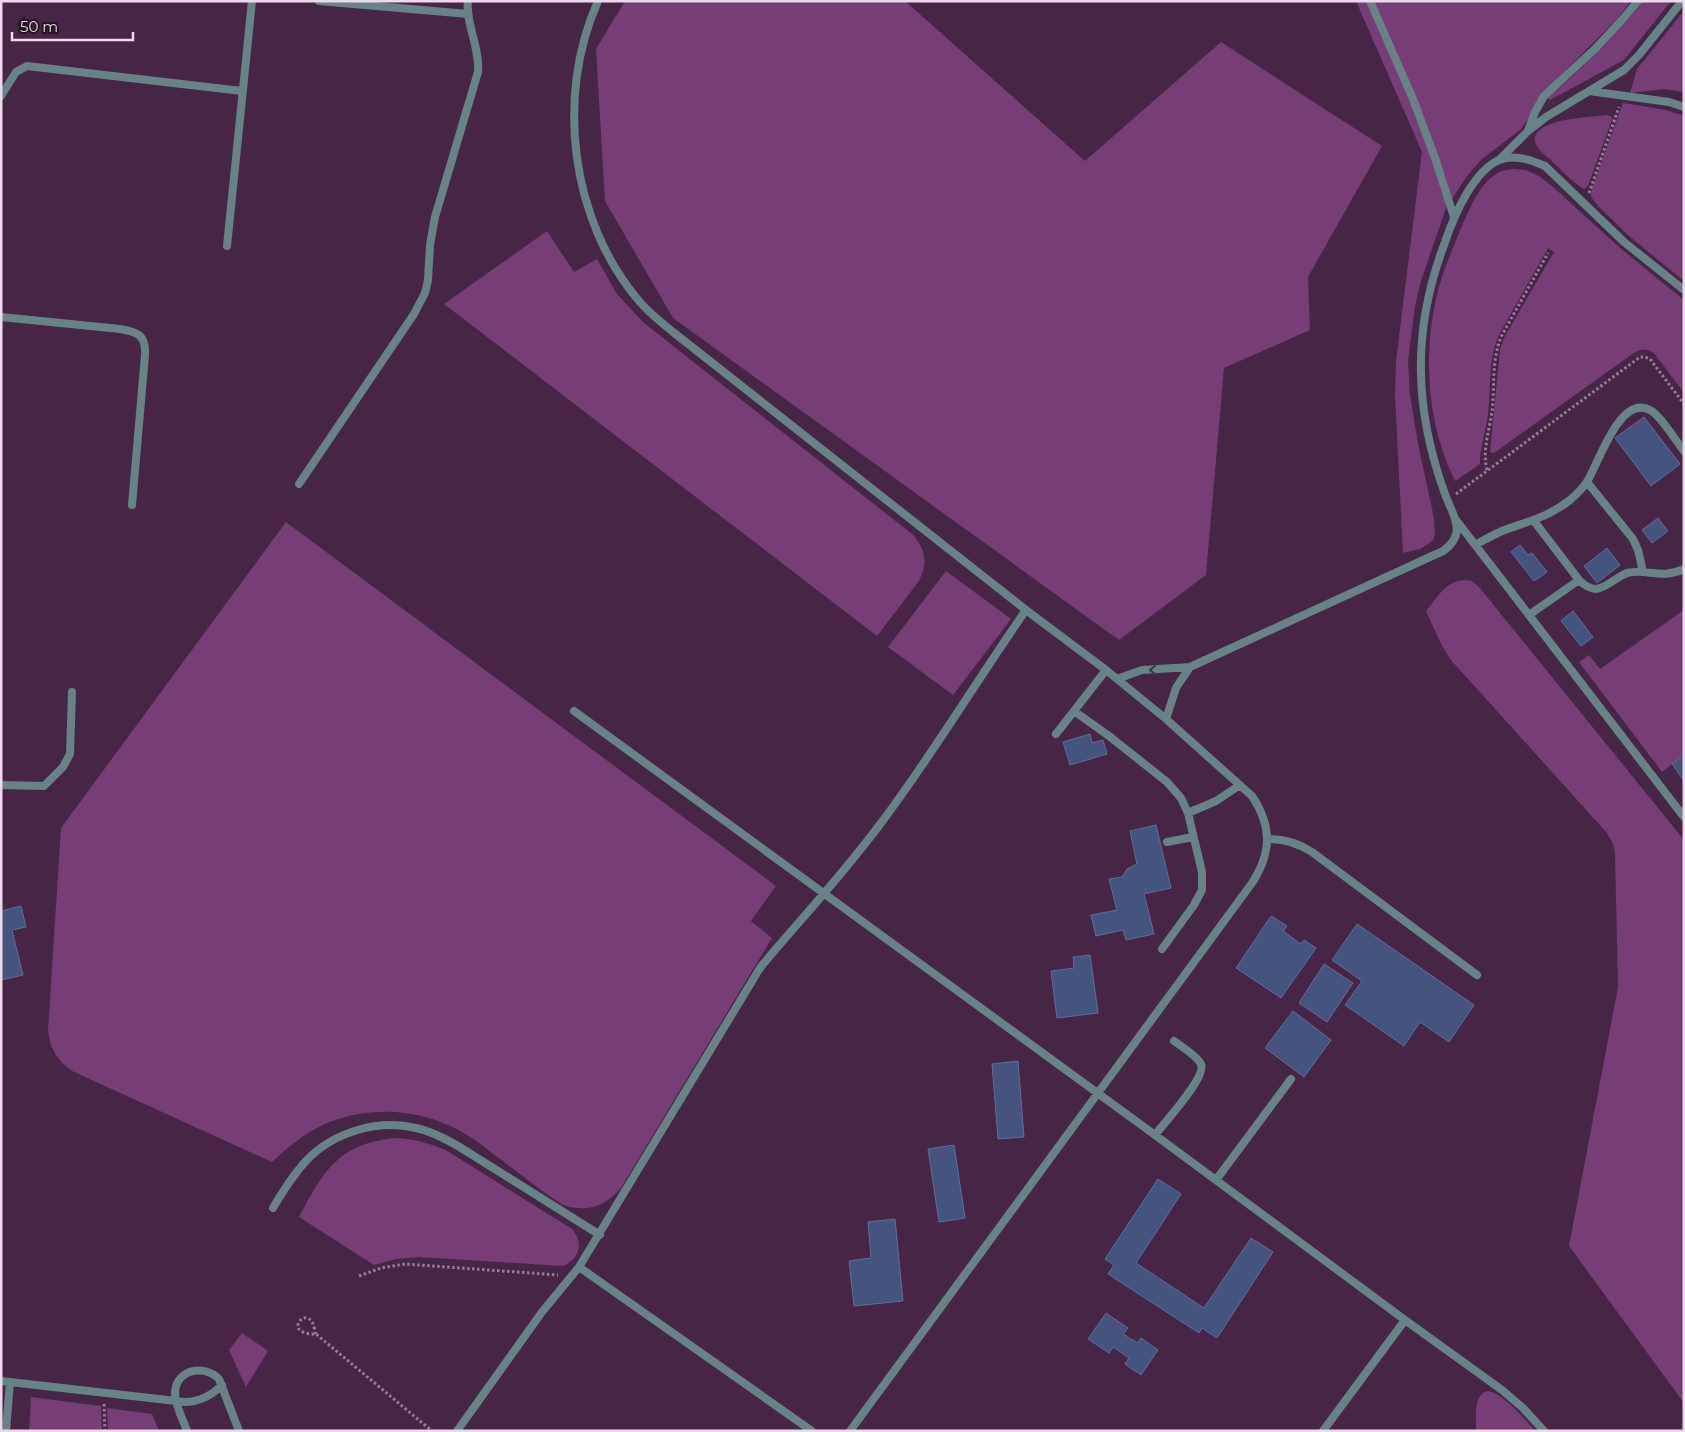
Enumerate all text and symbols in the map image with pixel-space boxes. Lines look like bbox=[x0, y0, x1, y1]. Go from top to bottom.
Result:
scale bar bbox=[12, 10, 134, 42]
text: 50 m bbox=[20, 17, 58, 36]
one-way arrow bbox=[1149, 665, 1156, 675]

